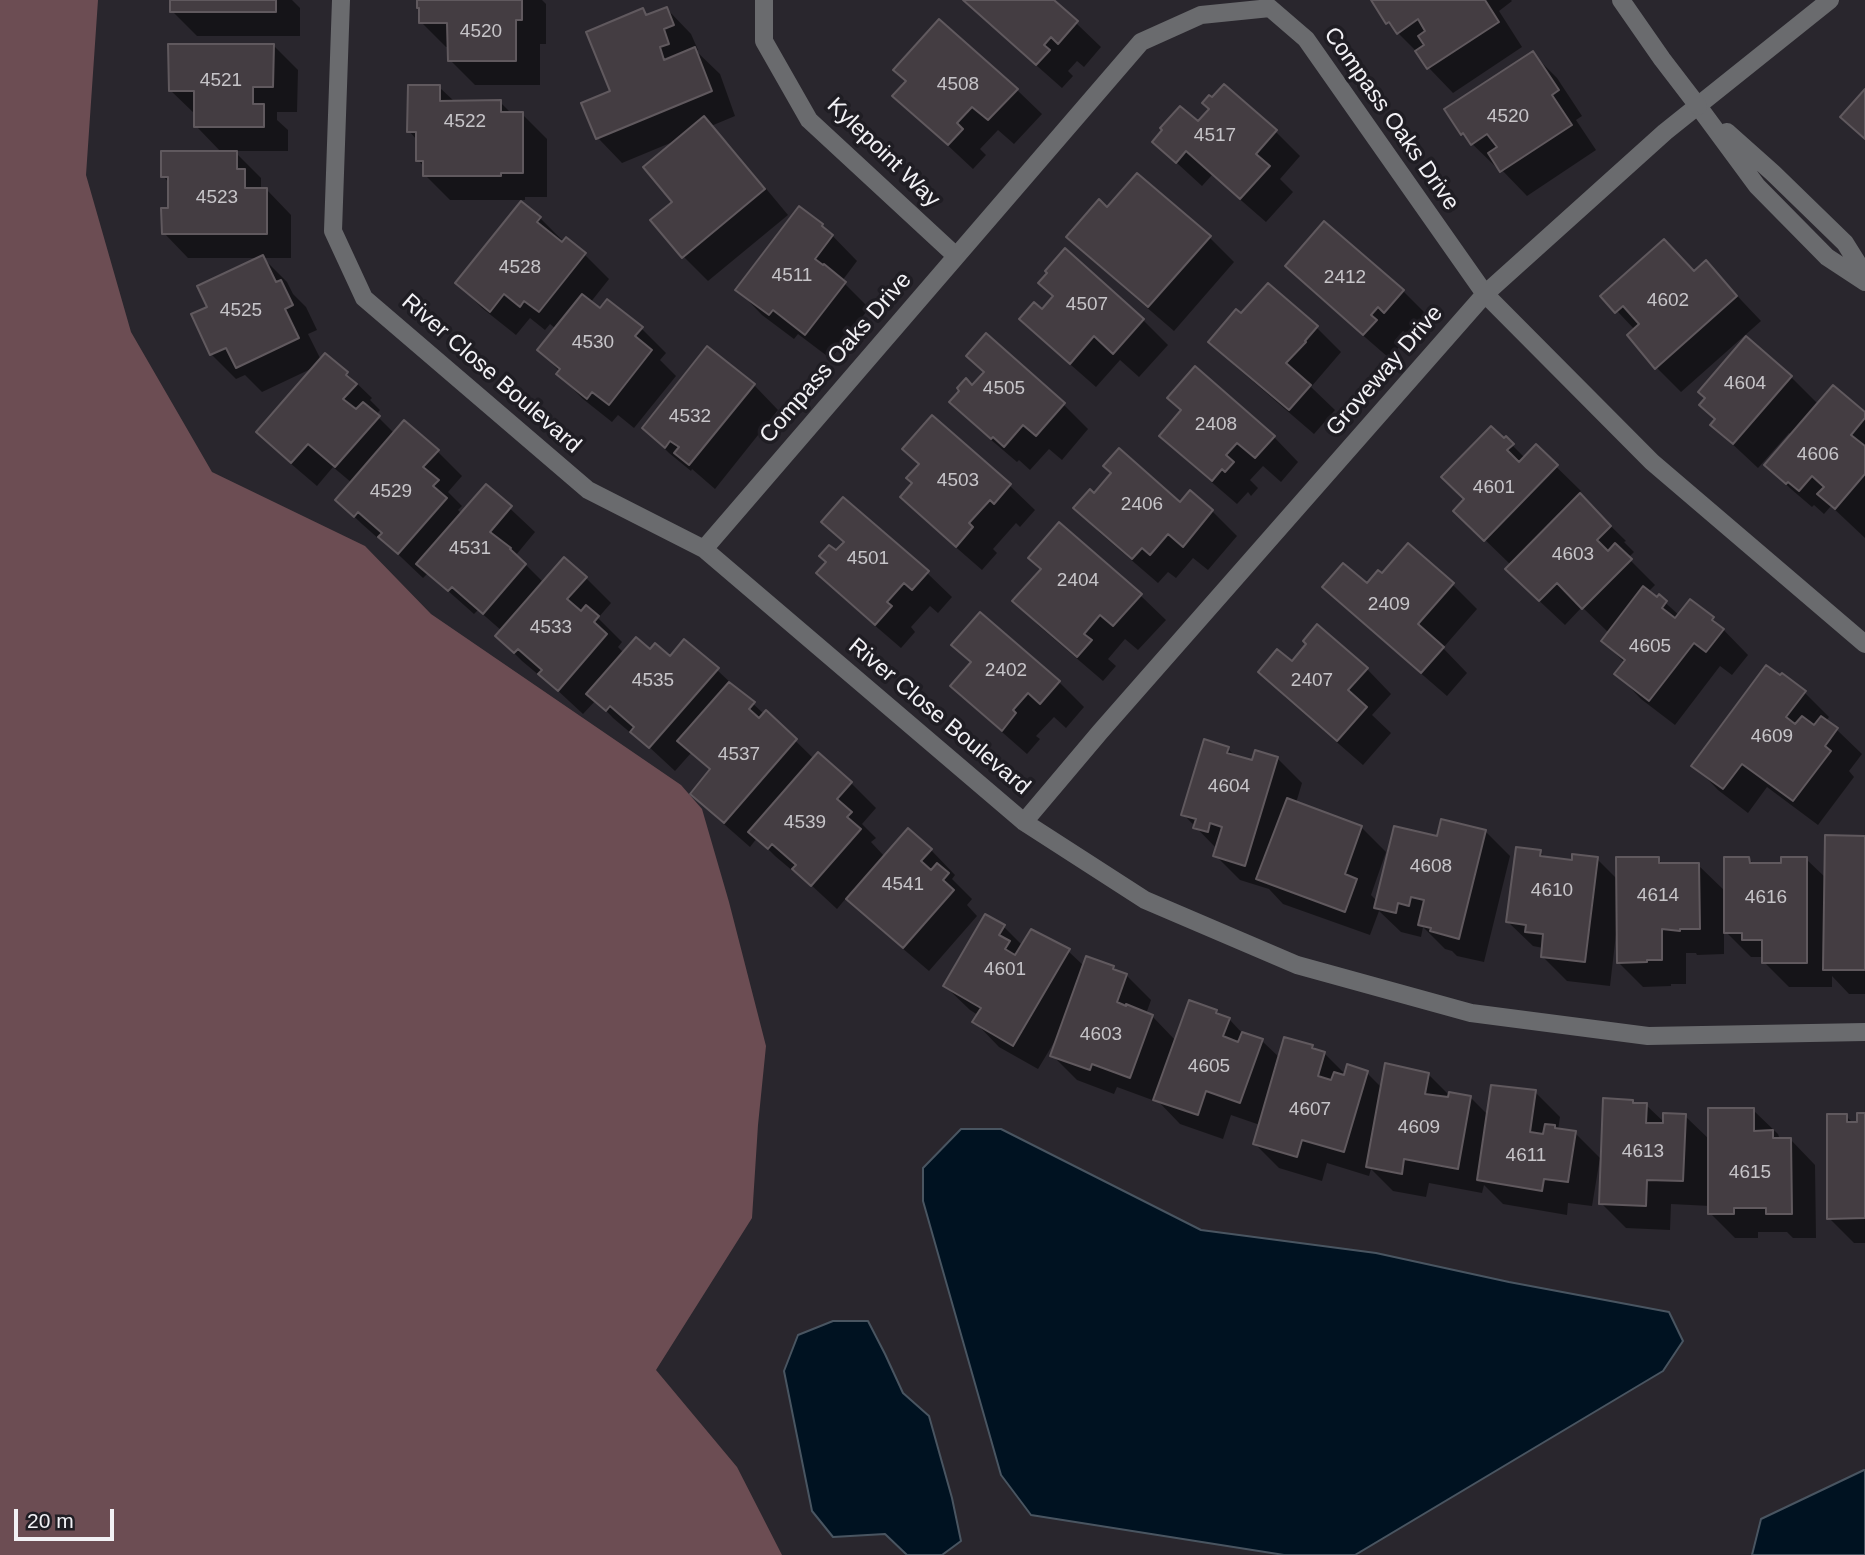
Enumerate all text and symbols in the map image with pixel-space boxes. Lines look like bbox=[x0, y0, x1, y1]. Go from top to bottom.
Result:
house number: 4520 bbox=[460, 21, 502, 43]
street label: Compass Oaks Drive bbox=[1317, 22, 1465, 216]
house number: 4521 bbox=[200, 70, 242, 92]
house number: 4508 bbox=[937, 74, 979, 96]
street label: Kylepoint Way bbox=[821, 92, 945, 214]
house number: 4520 bbox=[1487, 106, 1529, 128]
house number: 4522 bbox=[444, 111, 486, 133]
house number: 4517 bbox=[1194, 125, 1236, 147]
house number: 4523 bbox=[196, 187, 238, 209]
house number: 4528 bbox=[499, 257, 541, 279]
house number: 4511 bbox=[772, 265, 812, 287]
street label: Compass Oaks Drive bbox=[754, 267, 918, 449]
house number: 2412 bbox=[1324, 267, 1366, 289]
street label: River Close Boulevard bbox=[396, 289, 586, 459]
house number: 4602 bbox=[1647, 290, 1689, 312]
house number: 4507 bbox=[1066, 294, 1108, 316]
house number: 4525 bbox=[220, 300, 262, 322]
street label: Groveway Drive bbox=[1321, 300, 1449, 442]
house number: 4530 bbox=[572, 332, 614, 354]
house number: 4604 bbox=[1724, 373, 1766, 395]
house number: 4505 bbox=[983, 378, 1025, 400]
house number: 4532 bbox=[669, 406, 711, 428]
house number: 2408 bbox=[1195, 414, 1237, 436]
house number: 4606 bbox=[1797, 444, 1839, 466]
house number: 4503 bbox=[937, 470, 979, 492]
house number: 4601 bbox=[1473, 477, 1515, 499]
house number: 4529 bbox=[370, 481, 412, 503]
house number: 2406 bbox=[1121, 494, 1163, 516]
house number: 4531 bbox=[449, 538, 491, 560]
house number: 4603 bbox=[1552, 544, 1594, 566]
house number: 4501 bbox=[847, 548, 889, 570]
house number: 2404 bbox=[1057, 570, 1099, 592]
house number: 2409 bbox=[1368, 594, 1410, 616]
house number: 4533 bbox=[530, 617, 572, 639]
street label: River Close Boulevard bbox=[842, 633, 1036, 801]
house number: 4605 bbox=[1629, 636, 1671, 658]
house number: 2402 bbox=[985, 660, 1027, 682]
house number: 4535 bbox=[632, 670, 674, 692]
house number: 2407 bbox=[1291, 670, 1333, 692]
house number: 4609 bbox=[1751, 726, 1793, 748]
house number: 4537 bbox=[718, 744, 760, 766]
house number: 4604 bbox=[1208, 776, 1250, 798]
house number: 4539 bbox=[784, 812, 826, 834]
house number: 4608 bbox=[1410, 856, 1452, 878]
house number: 4541 bbox=[882, 874, 924, 896]
house number: 4610 bbox=[1531, 880, 1573, 902]
house number: 4614 bbox=[1637, 885, 1679, 907]
house number: 4616 bbox=[1745, 887, 1787, 909]
house number: 4601 bbox=[984, 959, 1026, 981]
house number: 4603 bbox=[1080, 1024, 1122, 1046]
house number: 4605 bbox=[1188, 1056, 1230, 1078]
house number: 4607 bbox=[1289, 1099, 1331, 1121]
house number: 4609 bbox=[1398, 1117, 1440, 1139]
house number: 4613 bbox=[1622, 1141, 1664, 1163]
house number: 4611 bbox=[1506, 1145, 1546, 1167]
house number: 4615 bbox=[1729, 1162, 1771, 1184]
scale bar bbox=[18, 1496, 117, 1540]
text: 20 m bbox=[27, 1509, 74, 1532]

